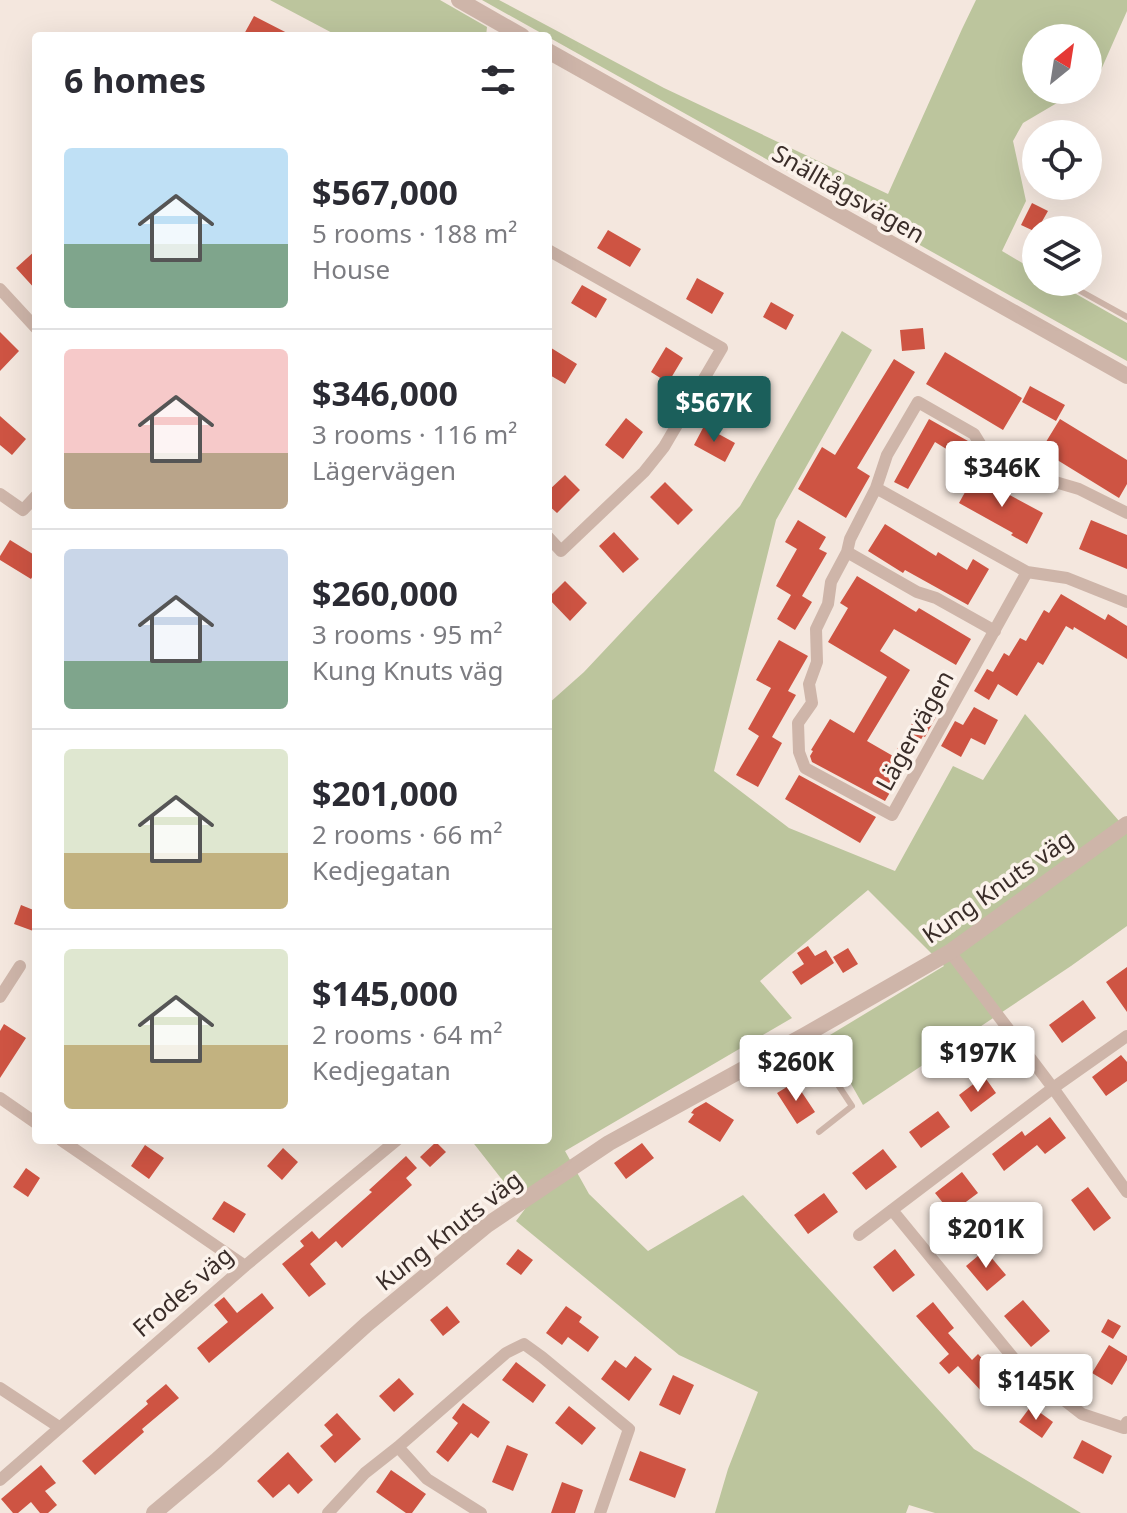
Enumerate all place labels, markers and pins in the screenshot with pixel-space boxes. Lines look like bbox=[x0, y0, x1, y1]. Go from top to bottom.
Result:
pin: $567K bbox=[658, 376, 770, 444]
pin: $346K bbox=[946, 441, 1058, 509]
pin: $197K bbox=[922, 1026, 1034, 1094]
pin: $260K bbox=[740, 1035, 852, 1103]
pin: $201K bbox=[930, 1202, 1042, 1270]
pin: $145K bbox=[980, 1354, 1092, 1422]

